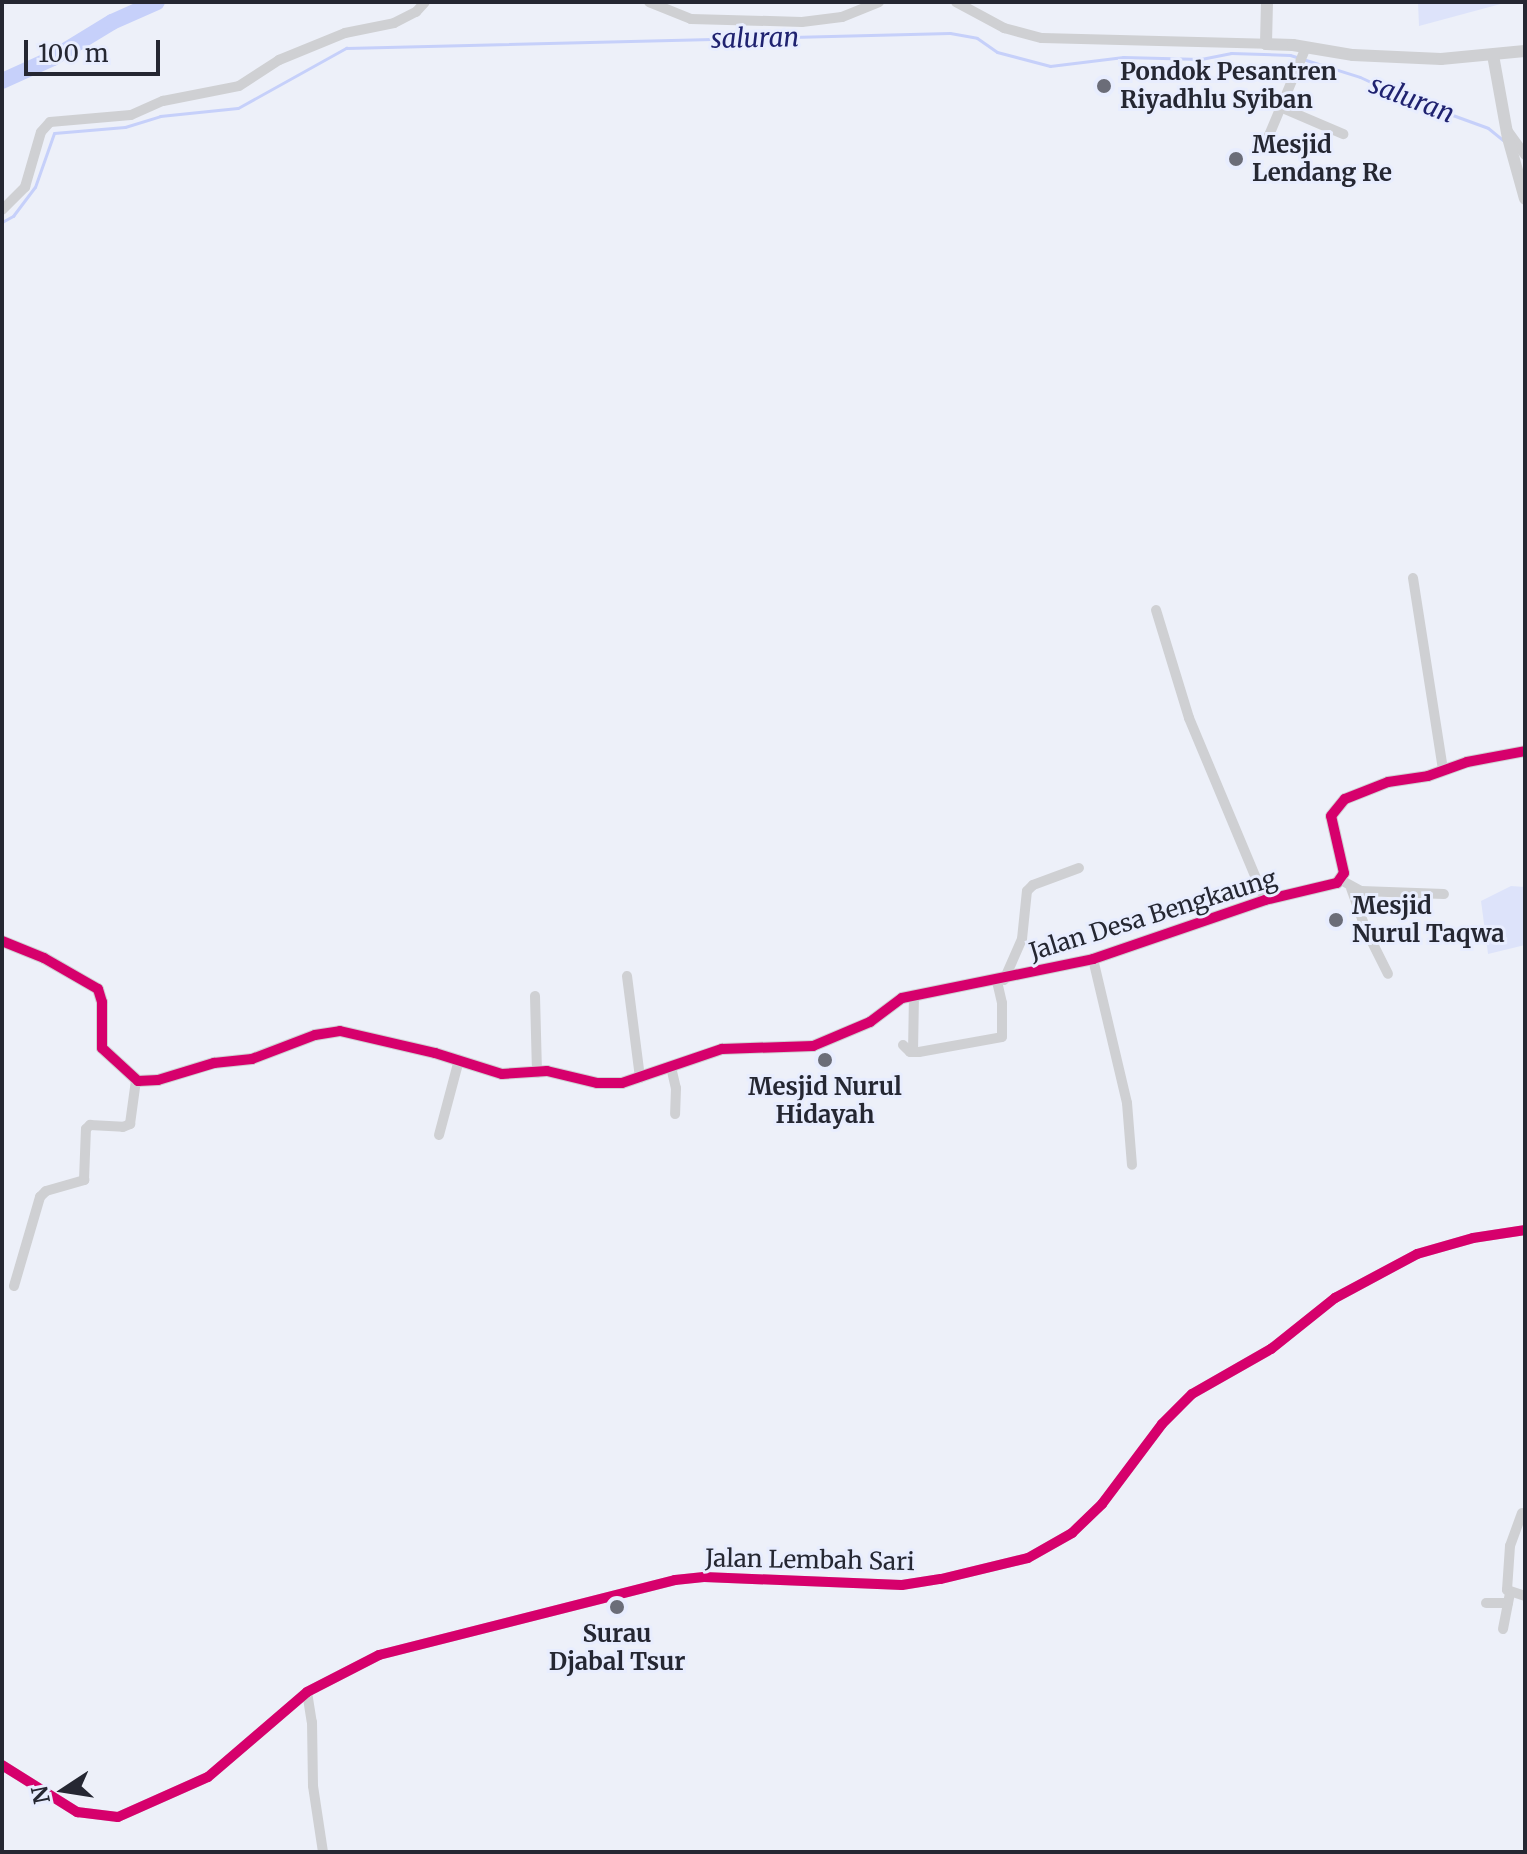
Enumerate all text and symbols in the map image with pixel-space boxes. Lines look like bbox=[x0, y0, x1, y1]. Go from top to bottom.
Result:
water label: saluran bbox=[711, 22, 799, 54]
scale bar bbox=[28, 24, 164, 74]
text: 100 m bbox=[38, 38, 108, 69]
place label: Pondok Pesantren Riyadhlu Syiban bbox=[1120, 58, 1337, 114]
water label: saluran bbox=[1365, 69, 1459, 129]
marker: Pondok Pesantren Riyadhlu Syiban bbox=[1095, 77, 1113, 95]
place label: Mesjid Lendang Re bbox=[1252, 131, 1392, 187]
marker: Mesjid Lendang Re bbox=[1227, 150, 1245, 168]
street label: Jalan Desa Bengkaung bbox=[1026, 864, 1280, 966]
place label: Mesjid Nurul Taqwa bbox=[1352, 892, 1505, 948]
marker: Mesjid Nurul Taqwa bbox=[1327, 911, 1345, 929]
marker: Mesjid Nurul Hidayah bbox=[816, 1051, 834, 1069]
place label: Mesjid Nurul Hidayah bbox=[748, 1073, 902, 1129]
street label: Jalan Lembah Sari bbox=[705, 1544, 915, 1576]
marker: Surau Djabal Tsur bbox=[608, 1598, 626, 1616]
place label: Surau Djabal Tsur bbox=[549, 1620, 685, 1676]
north arrow bbox=[24, 1750, 104, 1830]
text: N bbox=[25, 1784, 56, 1806]

